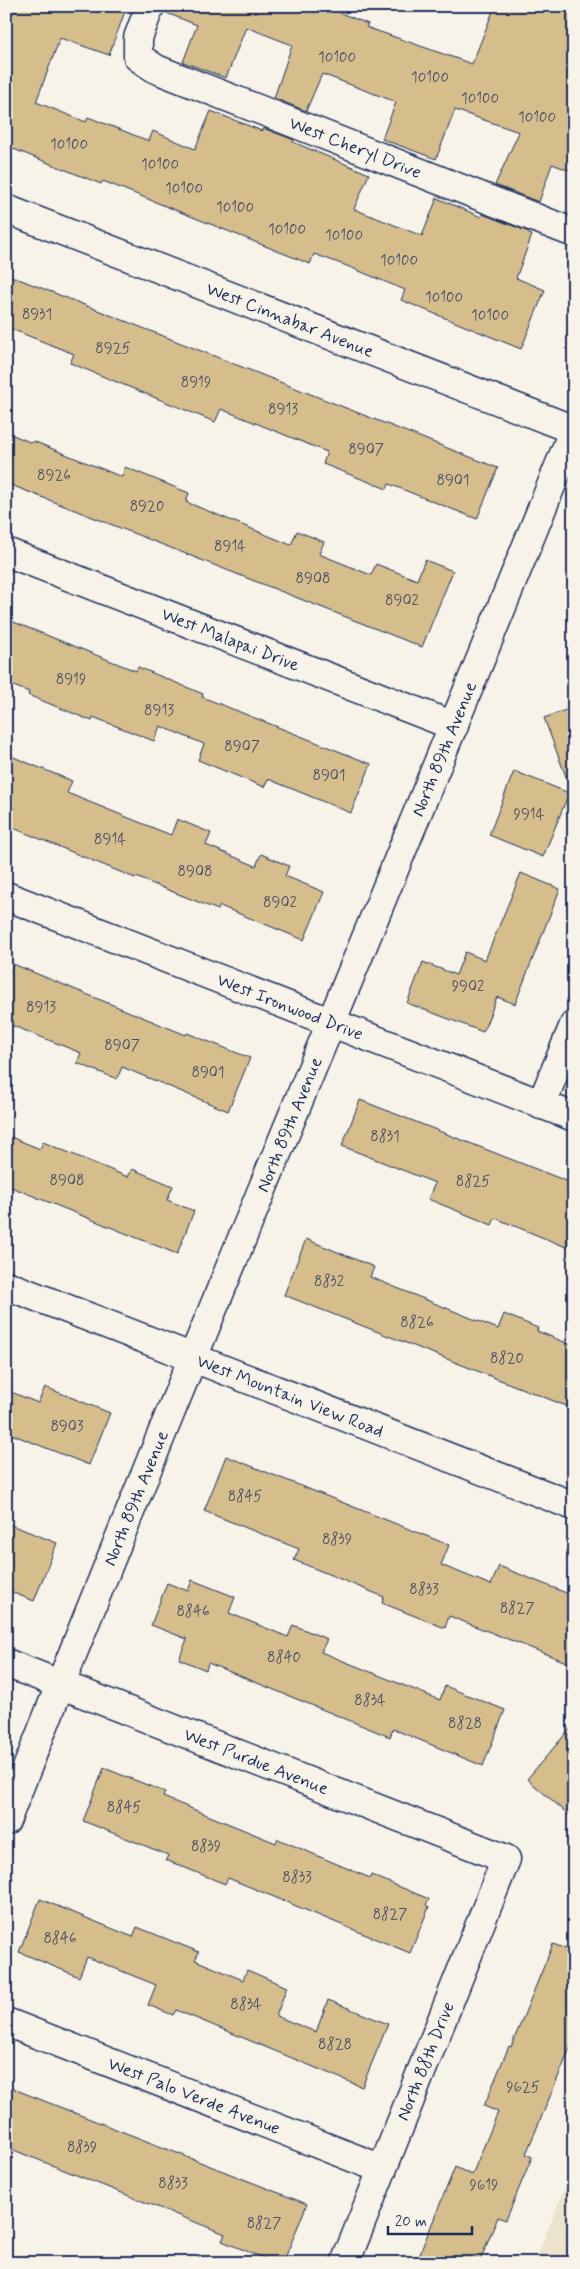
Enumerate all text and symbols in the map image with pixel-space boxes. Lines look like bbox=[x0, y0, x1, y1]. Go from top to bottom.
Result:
house number: 10100 bbox=[318, 48, 356, 68]
house number: 10100 bbox=[411, 68, 449, 88]
house number: 10100 bbox=[461, 89, 499, 109]
house number: 10100 bbox=[518, 108, 556, 128]
street label: West Cheryl Drive bbox=[285, 111, 425, 185]
house number: 10100 bbox=[50, 135, 88, 155]
house number: 10100 bbox=[141, 155, 179, 175]
house number: 10100 bbox=[165, 179, 203, 199]
house number: 10100 bbox=[216, 198, 254, 218]
house number: 10100 bbox=[268, 220, 306, 240]
house number: 10100 bbox=[325, 226, 363, 246]
house number: 10100 bbox=[380, 251, 418, 271]
street label: West Cinnabar Avenue bbox=[203, 277, 377, 364]
house number: 10100 bbox=[425, 288, 463, 308]
house number: 8931 bbox=[22, 305, 52, 325]
house number: 10100 bbox=[471, 306, 509, 326]
house number: 8925 bbox=[95, 339, 131, 359]
house number: 8919 bbox=[181, 373, 211, 393]
house number: 8913 bbox=[268, 400, 298, 420]
house number: 8907 bbox=[348, 440, 384, 460]
house number: 8926 bbox=[37, 466, 71, 486]
house number: 8901 bbox=[436, 471, 470, 491]
house number: 8920 bbox=[130, 497, 164, 517]
house number: 8914 bbox=[214, 537, 246, 557]
house number: 8908 bbox=[296, 569, 330, 589]
house number: 8902 bbox=[385, 591, 419, 611]
street label: West Malapai Drive bbox=[158, 603, 303, 678]
house number: 8919 bbox=[56, 670, 86, 690]
street label: North 89th Avenue bbox=[406, 678, 483, 821]
house number: 8913 bbox=[144, 701, 174, 721]
house number: 8907 bbox=[224, 737, 260, 757]
house number: 8901 bbox=[312, 766, 346, 786]
house number: 9914 bbox=[514, 805, 545, 825]
house number: 8914 bbox=[94, 830, 126, 850]
house number: 8908 bbox=[178, 862, 212, 882]
house number: 8902 bbox=[263, 893, 297, 913]
street label: West Ironwood Drive bbox=[213, 968, 366, 1047]
house number: 9902 bbox=[452, 977, 484, 997]
house number: 8913 bbox=[26, 998, 56, 1018]
house number: 8907 bbox=[104, 1036, 140, 1056]
street label: North 89th Avenue bbox=[251, 1053, 329, 1196]
house number: 8901 bbox=[191, 1063, 225, 1083]
house number: 8831 bbox=[370, 1127, 400, 1147]
house number: 8908 bbox=[50, 1171, 84, 1191]
house number: 8825 bbox=[456, 1172, 490, 1192]
house number: 8832 bbox=[314, 1272, 344, 1292]
house number: 8826 bbox=[400, 1313, 434, 1333]
street label: West Mountain View Road bbox=[193, 1349, 387, 1444]
house number: 8820 bbox=[490, 1349, 524, 1369]
house number: 8903 bbox=[50, 1417, 84, 1437]
street label: North 89th Avenue bbox=[98, 1427, 175, 1570]
house number: 8845 bbox=[228, 1487, 262, 1507]
house number: 8839 bbox=[322, 1530, 352, 1550]
house number: 8833 bbox=[409, 1580, 439, 1600]
house number: 8827 bbox=[500, 1599, 534, 1619]
house number: 8846 bbox=[176, 1602, 210, 1622]
house number: 8840 bbox=[267, 1648, 301, 1668]
house number: 8834 bbox=[354, 1691, 386, 1711]
house number: 8828 bbox=[448, 1714, 482, 1734]
street label: West Purdue Avenue bbox=[180, 1723, 332, 1801]
house number: 8845 bbox=[107, 1798, 141, 1818]
house number: 8839 bbox=[191, 1837, 221, 1857]
house number: 8833 bbox=[282, 1868, 312, 1888]
house number: 8827 bbox=[373, 1905, 407, 1925]
house number: 8846 bbox=[43, 1929, 77, 1949]
house number: 8834 bbox=[230, 1995, 262, 2015]
street label: North 88th Drive bbox=[391, 1998, 461, 2124]
house number: 8828 bbox=[318, 2035, 352, 2055]
street label: West Palo Verde Avenue bbox=[104, 2052, 283, 2141]
house number: 9625 bbox=[506, 2078, 540, 2098]
house number: 8839 bbox=[67, 2138, 97, 2158]
house number: 8833 bbox=[158, 2174, 188, 2194]
house number: 9619 bbox=[470, 2176, 498, 2196]
scale bar bbox=[388, 2204, 471, 2236]
text: 20 m bbox=[395, 2212, 427, 2232]
house number: 8827 bbox=[247, 2214, 281, 2234]

